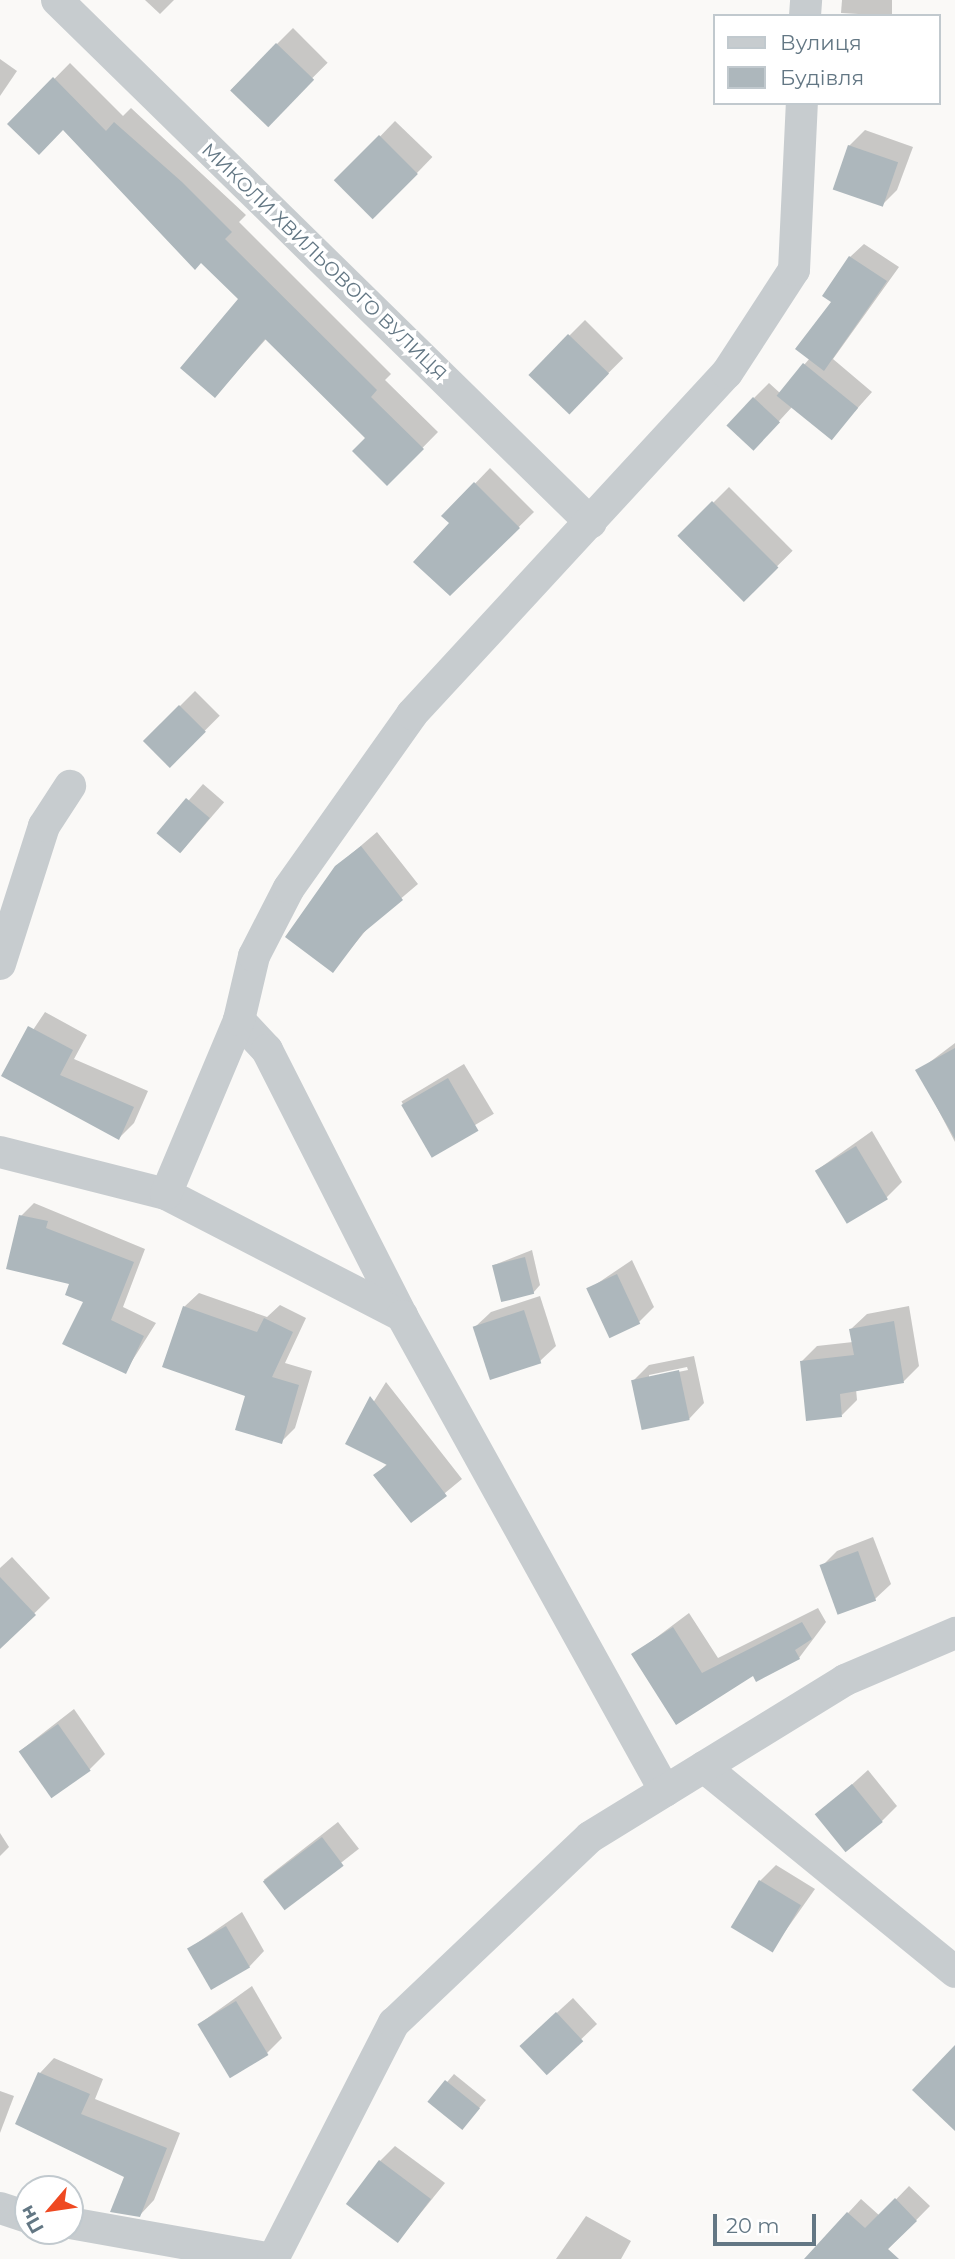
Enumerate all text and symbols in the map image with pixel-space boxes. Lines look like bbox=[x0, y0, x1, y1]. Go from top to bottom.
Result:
legend bbox=[713, 14, 941, 105]
text: Вулиця bbox=[780, 30, 862, 55]
text: Будівля bbox=[780, 65, 864, 90]
street label: МИКОЛИ ХВИЛЬОВОГО ВУЛИЦЯ bbox=[197, 139, 451, 385]
north arrow bbox=[14, 2175, 84, 2245]
scale bar bbox=[717, 2200, 820, 2244]
text: Пн bbox=[15, 2201, 49, 2238]
text: 20 m bbox=[726, 2213, 780, 2238]

